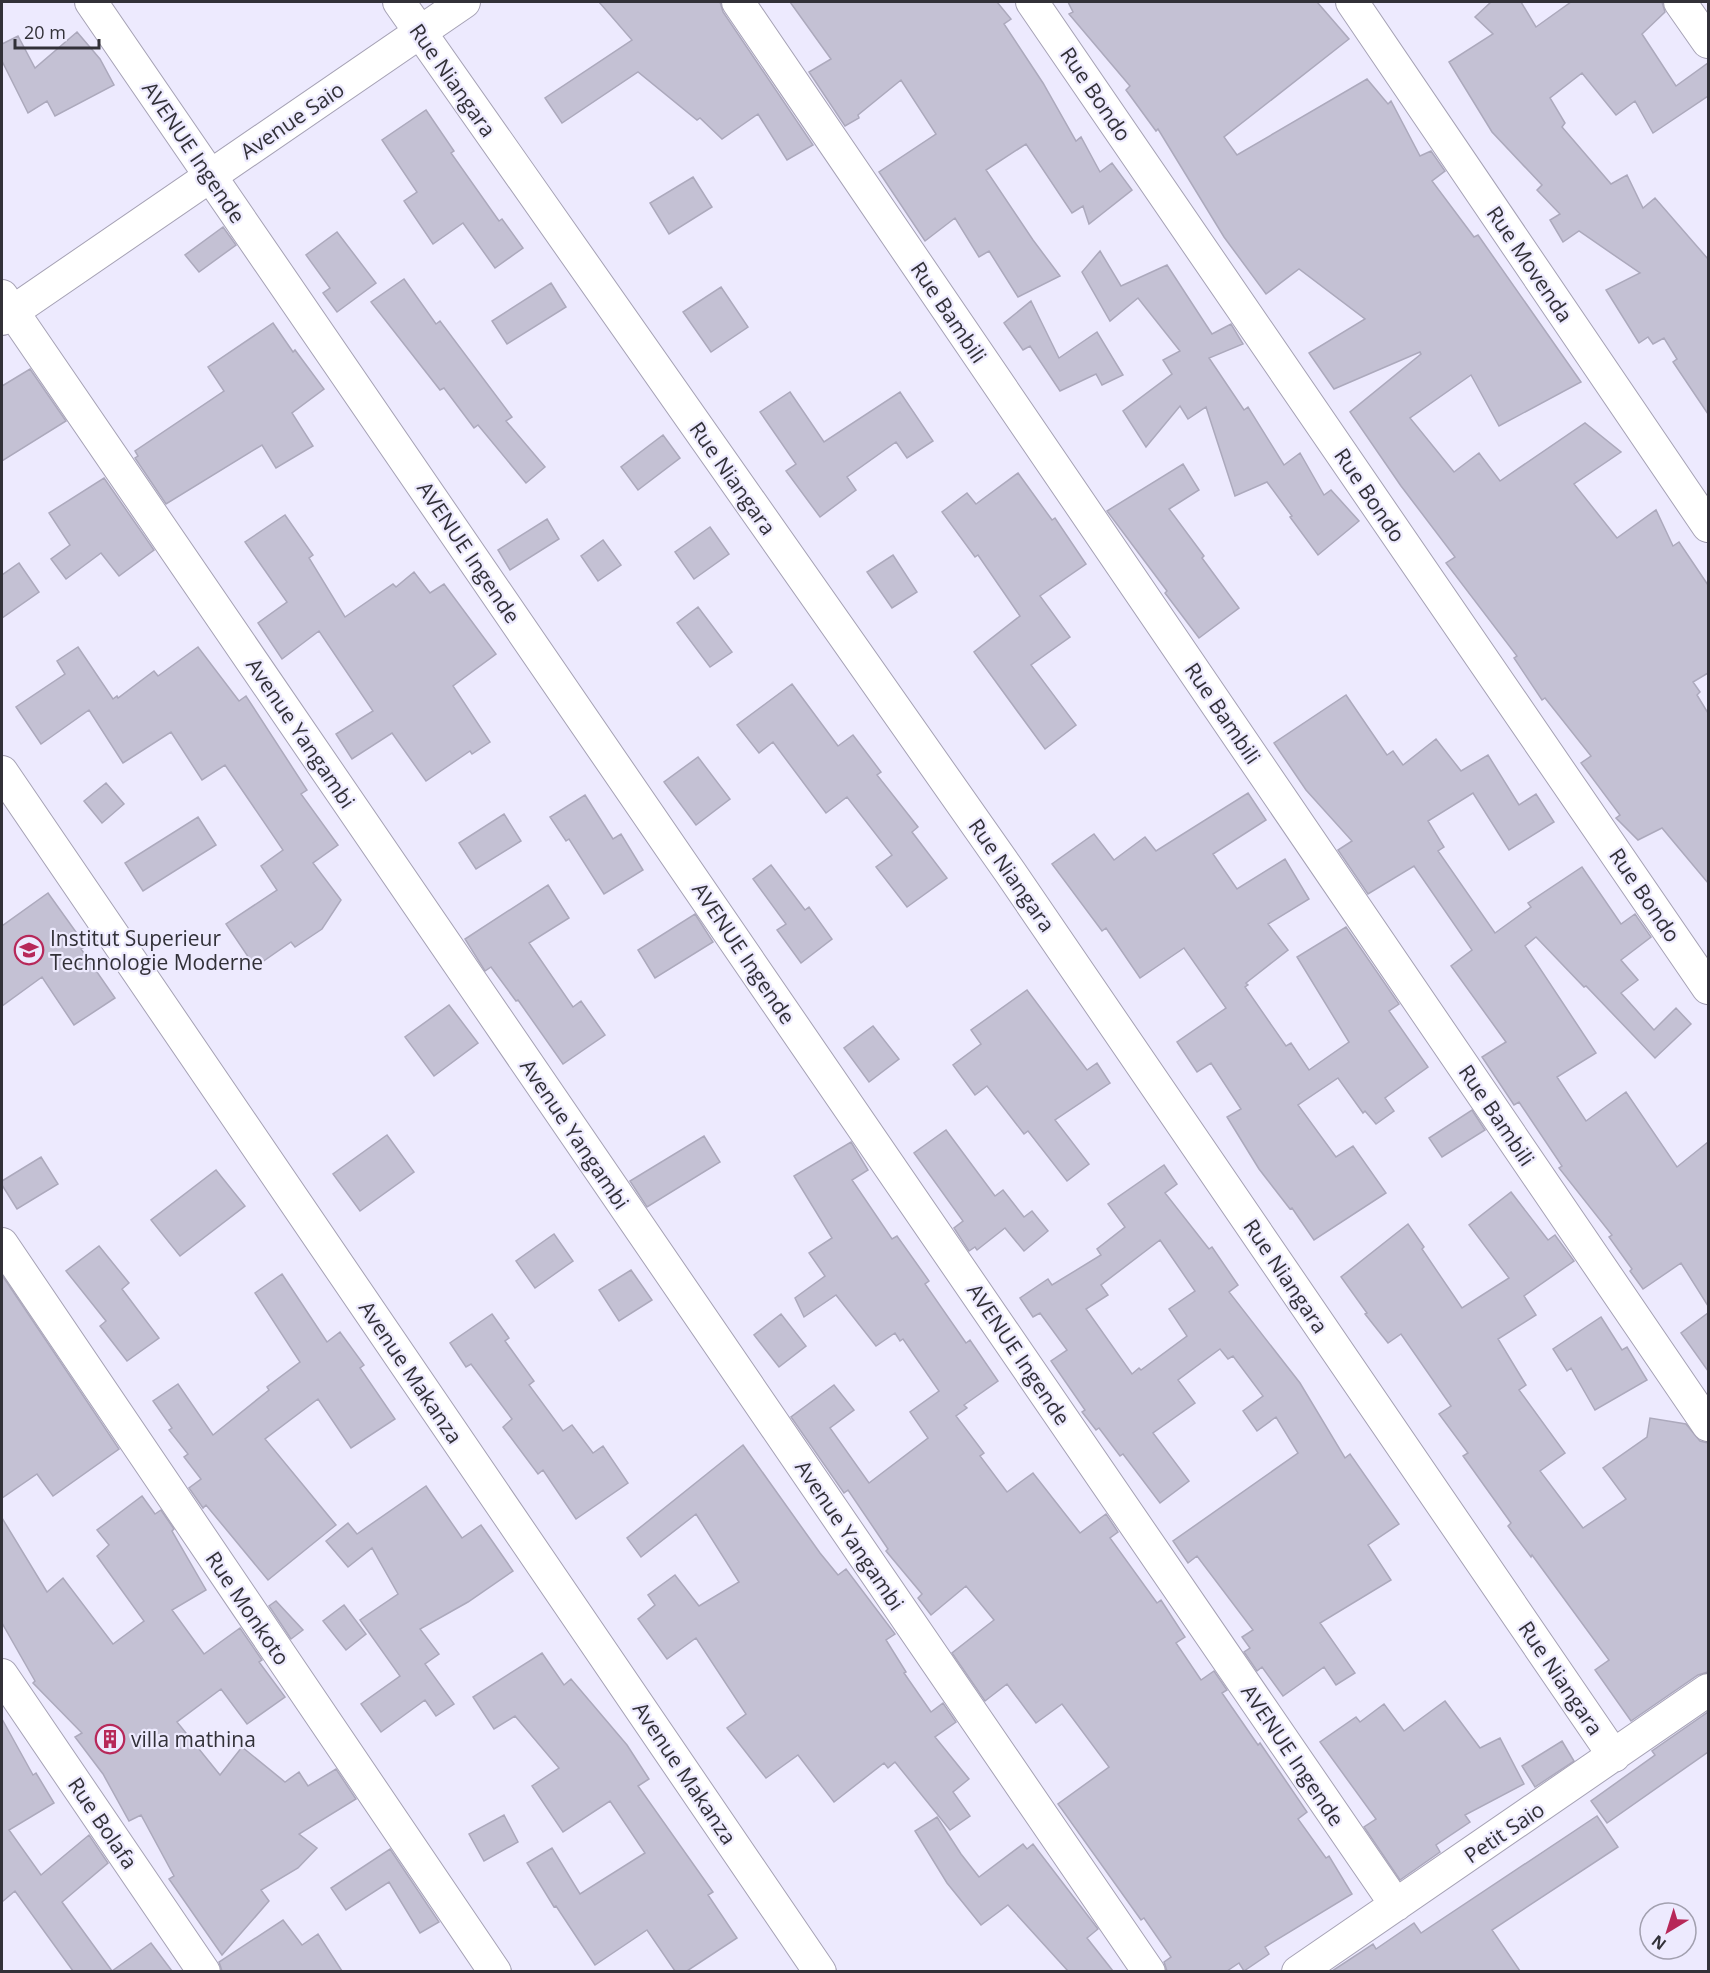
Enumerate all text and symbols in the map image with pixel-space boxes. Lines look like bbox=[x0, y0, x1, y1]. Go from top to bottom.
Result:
scale bar bbox=[15, 12, 99, 50]
street label: Rue Niangara bbox=[404, 18, 502, 142]
text: 20 m bbox=[24, 20, 66, 44]
street label: Rue Bondo bbox=[1054, 42, 1138, 146]
street label: Avenue Saio bbox=[235, 75, 349, 165]
street label: AVENUE Ingende bbox=[136, 76, 252, 228]
street label: Rue Movenda bbox=[1481, 201, 1579, 327]
street label: Rue Bambili bbox=[905, 256, 993, 368]
street label: Rue Niangara bbox=[684, 416, 782, 540]
street label: Rue Bondo bbox=[1328, 443, 1412, 547]
street label: AVENUE Ingende bbox=[411, 476, 527, 628]
street label: Avenue Yangambi bbox=[240, 652, 362, 814]
street label: Rue Bambili bbox=[1179, 657, 1267, 769]
street label: Rue Niangara bbox=[963, 813, 1061, 937]
street label: Rue Bondo bbox=[1603, 843, 1687, 947]
street label: AVENUE Ingende bbox=[686, 877, 802, 1029]
place label: Institut Superieur Technologie Moderne bbox=[50, 924, 263, 976]
school or university icon: Institut Superieur Technologie Moderne bbox=[13, 934, 45, 966]
street label: Avenue Yangambi bbox=[514, 1053, 636, 1215]
street label: Rue Bambili bbox=[1453, 1059, 1541, 1171]
street label: Rue Niangara bbox=[1237, 1213, 1335, 1339]
street label: AVENUE Ingende bbox=[961, 1278, 1077, 1430]
street label: Avenue Makanza bbox=[353, 1295, 469, 1449]
street label: Avenue Yangambi bbox=[789, 1454, 911, 1616]
street label: Rue Monkoto bbox=[200, 1546, 296, 1670]
street label: Rue Niangara bbox=[1512, 1615, 1610, 1741]
street label: AVENUE Ingende bbox=[1235, 1679, 1351, 1831]
street label: Avenue Makanza bbox=[627, 1696, 743, 1850]
building icon: villa mathina bbox=[94, 1723, 126, 1755]
place label: villa mathina bbox=[131, 1725, 256, 1753]
street label: Rue Bolafa bbox=[62, 1772, 144, 1874]
street label: Petit Saio bbox=[1458, 1795, 1550, 1869]
north arrow bbox=[1638, 1901, 1698, 1961]
text: N bbox=[1647, 1930, 1671, 1955]

